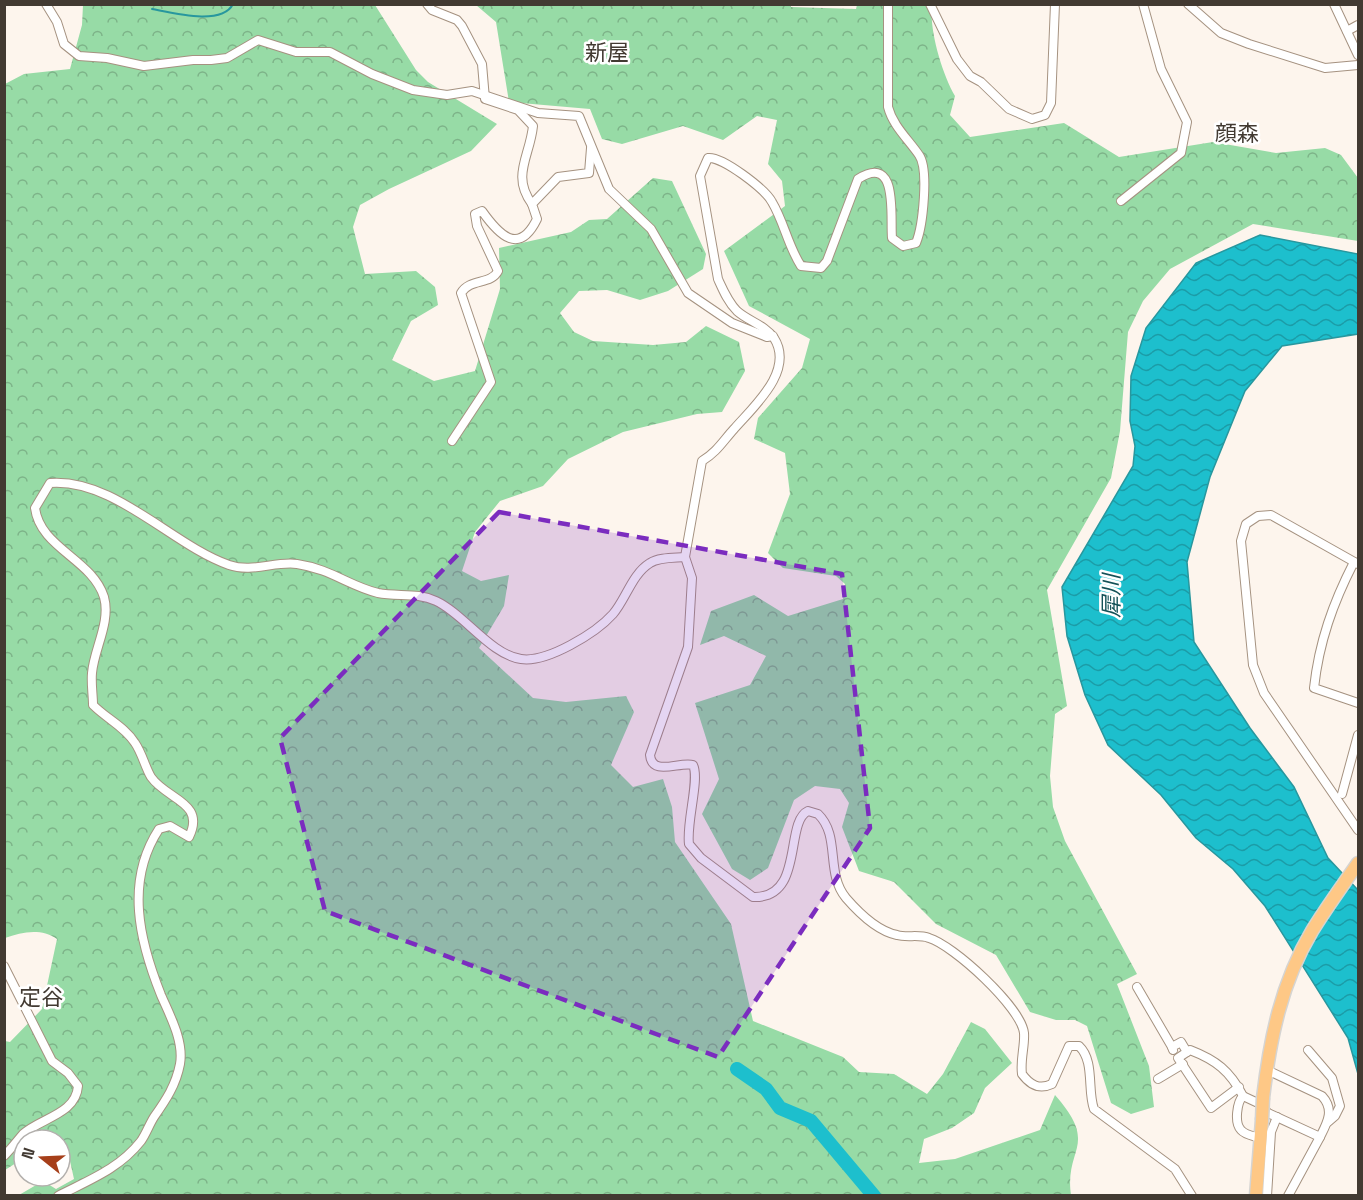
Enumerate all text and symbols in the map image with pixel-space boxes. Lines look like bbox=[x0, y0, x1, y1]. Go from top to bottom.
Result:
district label: 新屋 bbox=[585, 38, 629, 66]
district label: 顔森 bbox=[1215, 119, 1259, 147]
water label: 犀川 bbox=[1097, 572, 1125, 618]
district label: 定谷 bbox=[19, 983, 63, 1011]
north arrow bbox=[12, 1128, 72, 1188]
text: N bbox=[17, 1145, 40, 1162]

